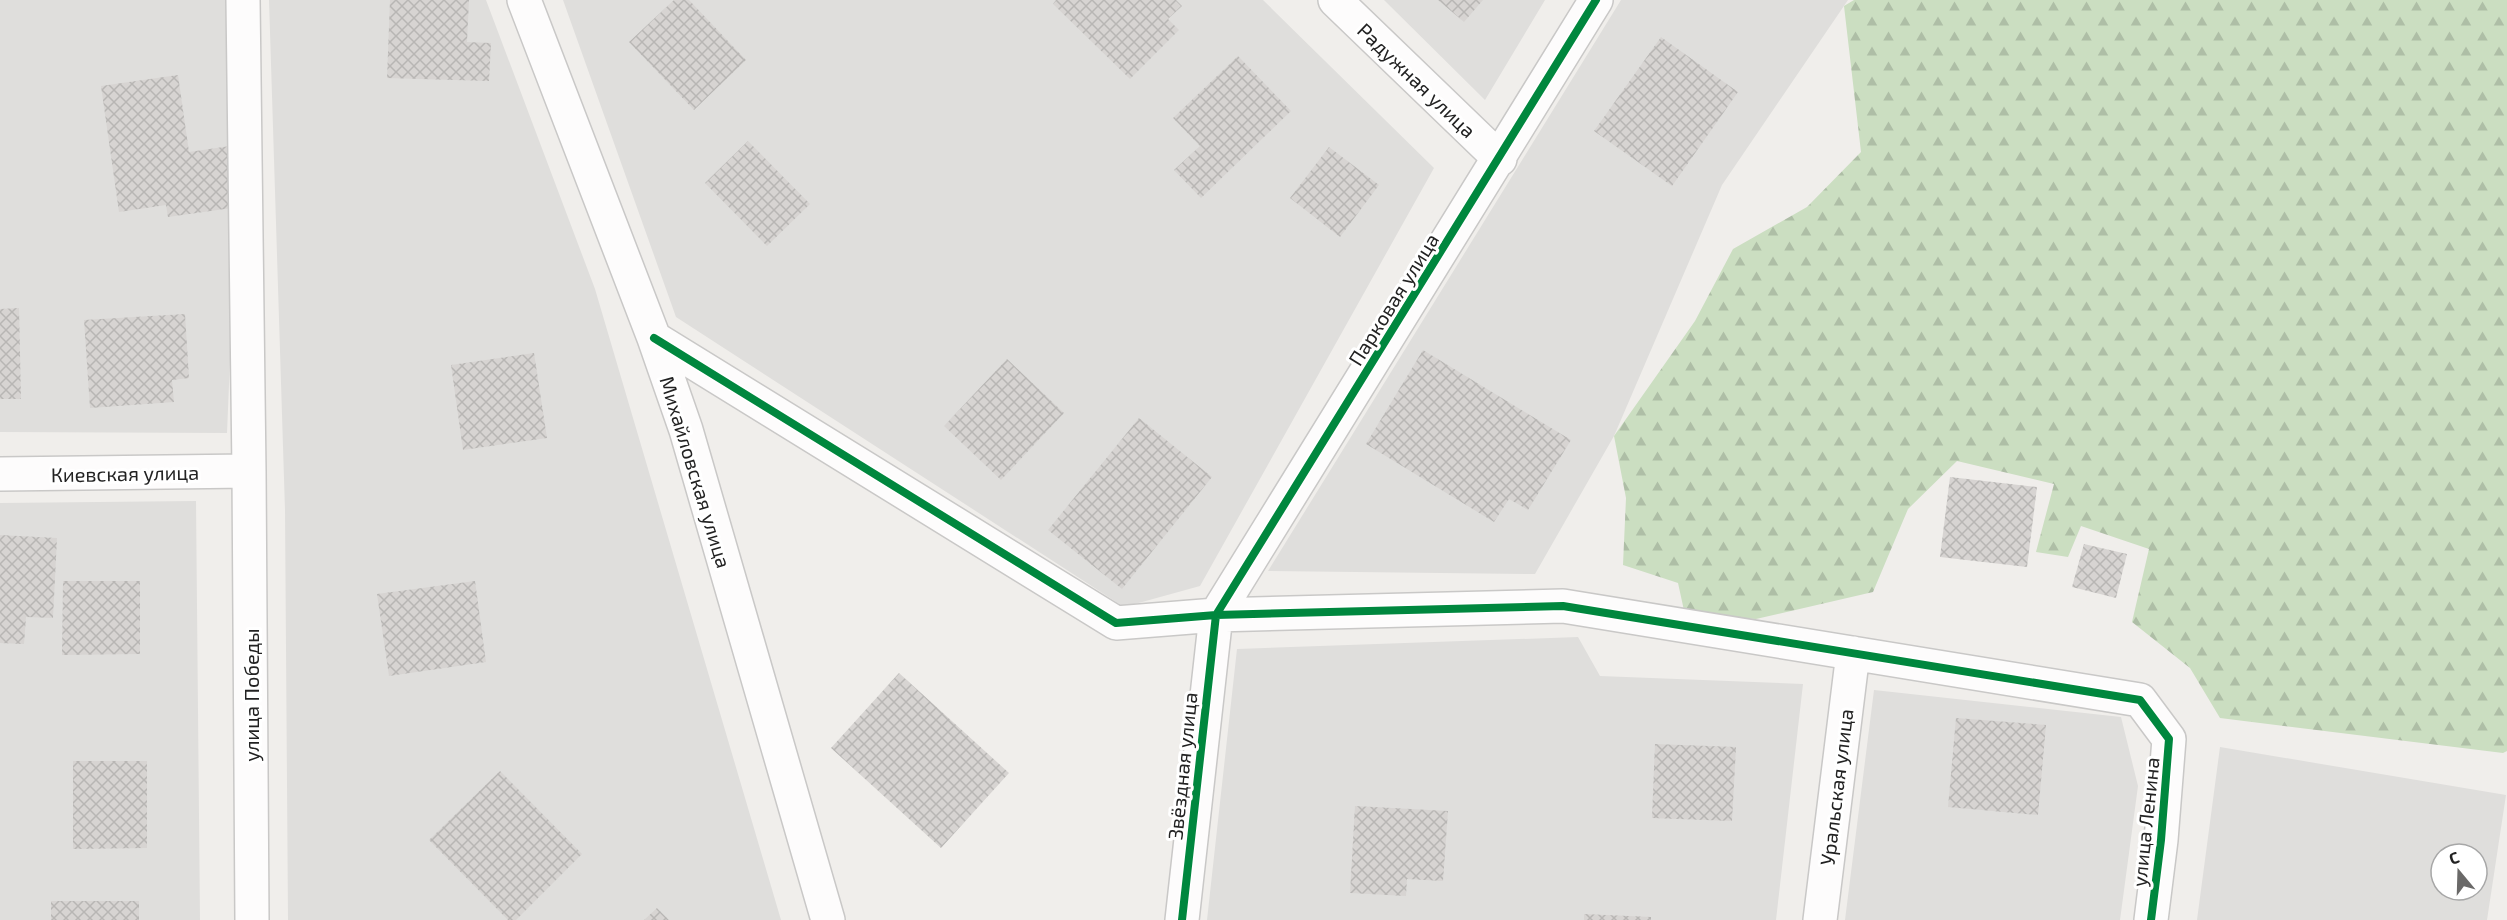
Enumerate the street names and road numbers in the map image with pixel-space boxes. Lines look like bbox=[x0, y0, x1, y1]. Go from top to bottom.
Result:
street label: Радужная улица bbox=[1352, 18, 1481, 143]
street label: Парковая улица bbox=[1343, 228, 1444, 370]
street label: Михайловская улица bbox=[654, 373, 737, 571]
street label: Киевская улица bbox=[51, 460, 199, 487]
street label: улица Победы bbox=[239, 628, 264, 762]
street label: Звёздная улица bbox=[1162, 691, 1203, 841]
street label: Уральская улица bbox=[1814, 707, 1859, 867]
street label: улица Ленина bbox=[2126, 756, 2165, 888]

